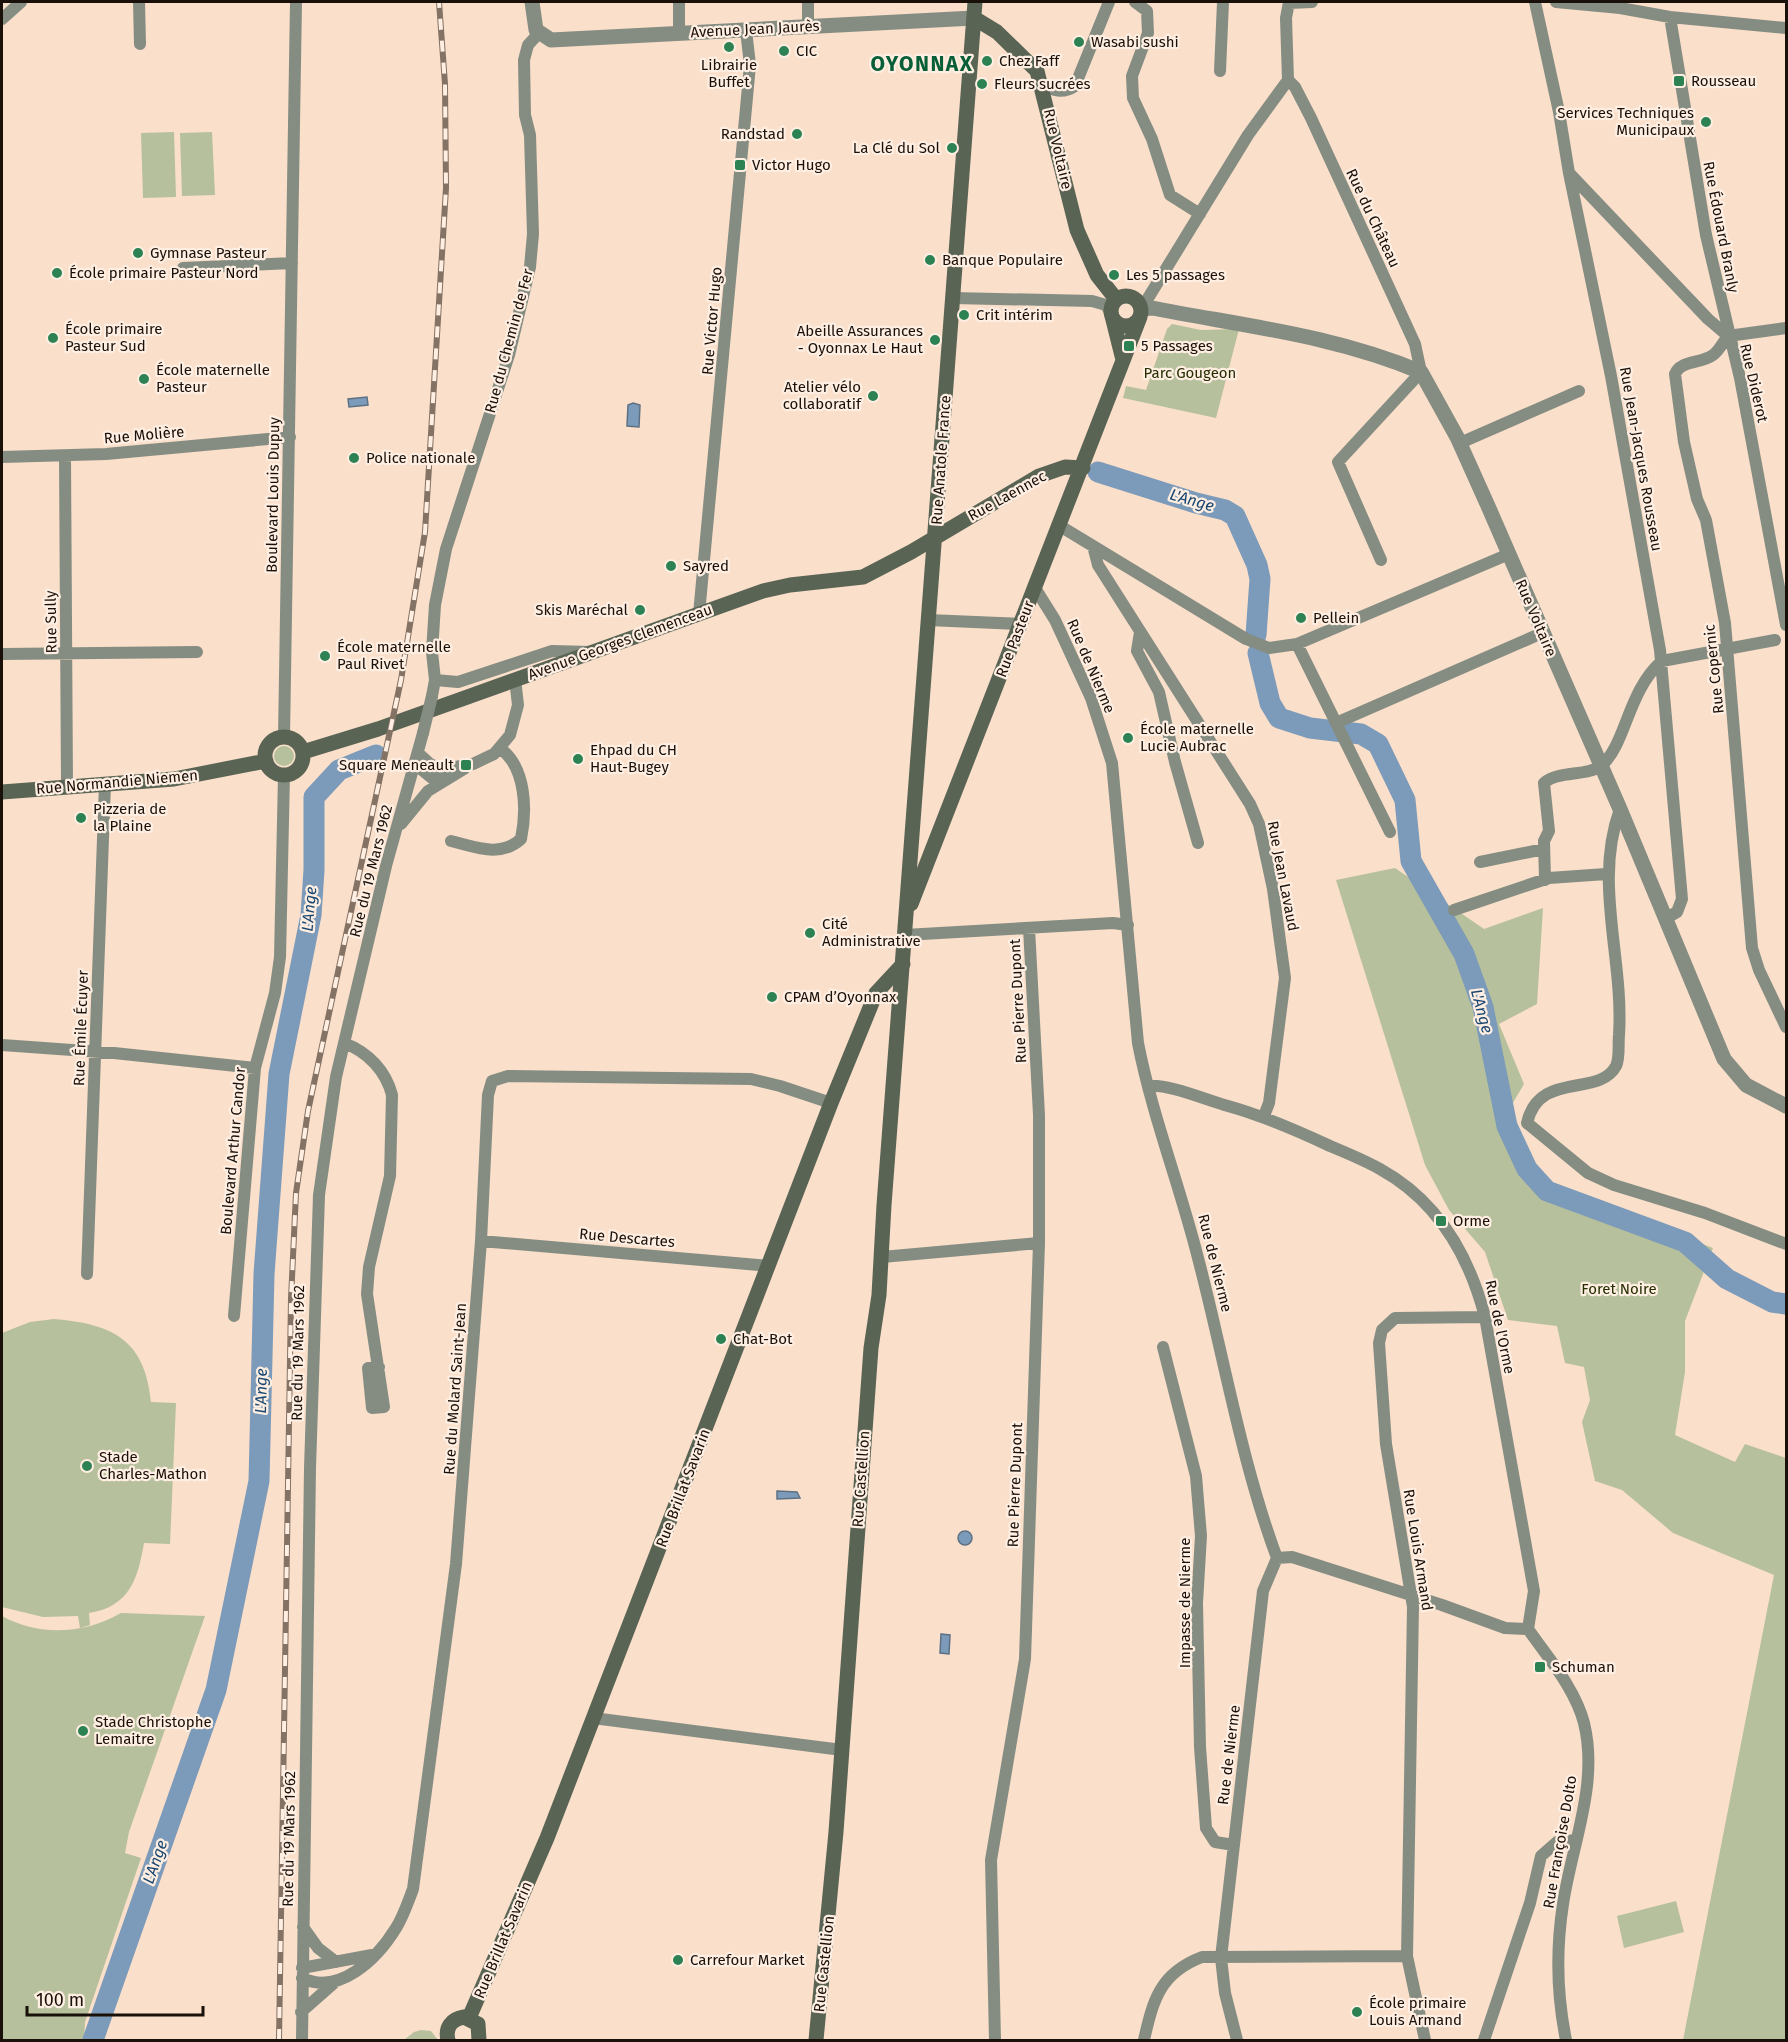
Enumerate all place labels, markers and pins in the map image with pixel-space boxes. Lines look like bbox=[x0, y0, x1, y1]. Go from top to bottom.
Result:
place label: Wasabi sushi bbox=[1091, 33, 1179, 51]
marker: Wasabi sushi bbox=[1072, 35, 1086, 49]
marker: Librairie Buffet bbox=[722, 40, 736, 54]
place label: CIC bbox=[796, 42, 818, 60]
marker: CIC bbox=[777, 44, 791, 58]
place label: Chez Faff bbox=[999, 52, 1060, 70]
marker: Chez Faff bbox=[980, 54, 994, 68]
place label: Librairie Buffet bbox=[701, 56, 757, 91]
place label: Rousseau bbox=[1691, 72, 1756, 90]
marker: Rousseau bbox=[1672, 74, 1686, 88]
place label: Fleurs sucrées bbox=[994, 75, 1091, 93]
marker: Fleurs sucrées bbox=[975, 77, 989, 91]
place label: Services Techniques Municipaux bbox=[1557, 104, 1695, 139]
marker: Services Techniques Municipaux bbox=[1699, 115, 1713, 129]
place label: Randstad bbox=[721, 125, 785, 143]
marker: Randstad bbox=[790, 127, 804, 141]
place label: La Clé du Sol bbox=[853, 139, 941, 157]
marker: La Clé du Sol bbox=[945, 141, 959, 155]
place label: Victor Hugo bbox=[752, 156, 831, 174]
marker: Victor Hugo bbox=[733, 158, 747, 172]
place label: Gymnase Pasteur bbox=[150, 244, 267, 262]
marker: Gymnase Pasteur bbox=[131, 246, 145, 260]
place label: Banque Populaire bbox=[942, 251, 1063, 269]
marker: Banque Populaire bbox=[923, 253, 937, 267]
place label: École primaire Pasteur Nord bbox=[69, 264, 259, 282]
marker: École primaire Pasteur Nord bbox=[50, 266, 64, 280]
place label: Les 5 passages bbox=[1126, 266, 1225, 284]
marker: Les 5 passages bbox=[1107, 268, 1121, 282]
place label: Crit intérim bbox=[976, 306, 1053, 324]
marker: Crit intérim bbox=[957, 308, 971, 322]
place label: École primaire Pasteur Sud bbox=[65, 320, 163, 355]
place label: Abeille Assurances - Oyonnax Le Haut bbox=[797, 322, 924, 357]
marker: École primaire Pasteur Sud bbox=[46, 331, 60, 345]
marker: Abeille Assurances - Oyonnax Le Haut bbox=[928, 333, 942, 347]
place label: 5 Passages bbox=[1141, 337, 1213, 355]
marker: 5 Passages bbox=[1122, 339, 1136, 353]
place label: École maternelle Pasteur bbox=[156, 361, 270, 396]
marker: École maternelle Pasteur bbox=[137, 372, 151, 386]
place label: Atelier vélo collaboratif bbox=[783, 378, 862, 413]
marker: Atelier vélo collaboratif bbox=[866, 389, 880, 403]
place label: Police nationale bbox=[366, 449, 475, 467]
marker: Police nationale bbox=[347, 451, 361, 465]
place label: Sayred bbox=[683, 557, 729, 575]
marker: Sayred bbox=[664, 559, 678, 573]
place label: Skis Maréchal bbox=[535, 601, 629, 619]
marker: Skis Maréchal bbox=[633, 603, 647, 617]
place label: Pellein bbox=[1313, 609, 1359, 627]
marker: Pellein bbox=[1294, 611, 1308, 625]
place label: École maternelle Paul Rivet bbox=[337, 638, 451, 673]
marker: École maternelle Paul Rivet bbox=[318, 649, 332, 663]
place label: École maternelle Lucie Aubrac bbox=[1140, 720, 1254, 755]
marker: École maternelle Lucie Aubrac bbox=[1121, 731, 1135, 745]
place label: Ehpad du CH Haut-Bugey bbox=[590, 741, 677, 776]
marker: Ehpad du CH Haut-Bugey bbox=[571, 752, 585, 766]
place label: Square Meneault bbox=[339, 756, 455, 774]
marker: Square Meneault bbox=[459, 758, 473, 772]
place label: Pizzeria de la Plaine bbox=[93, 800, 166, 835]
marker: Pizzeria de la Plaine bbox=[74, 811, 88, 825]
place label: Cité Administrative bbox=[822, 915, 921, 950]
marker: Cité Administrative bbox=[803, 926, 817, 940]
place label: CPAM d’Oyonnax bbox=[784, 988, 897, 1006]
marker: CPAM d’Oyonnax bbox=[765, 990, 779, 1004]
place label: Orme bbox=[1453, 1212, 1490, 1230]
marker: Orme bbox=[1434, 1214, 1448, 1228]
place label: Chat-Bot bbox=[733, 1330, 793, 1348]
marker: Chat-Bot bbox=[714, 1332, 728, 1346]
place label: Stade Charles-Mathon bbox=[99, 1448, 207, 1483]
marker: Stade Charles-Mathon bbox=[80, 1459, 94, 1473]
place label: Schuman bbox=[1552, 1658, 1615, 1676]
marker: Schuman bbox=[1533, 1660, 1547, 1674]
place label: Stade Christophe Lemaitre bbox=[95, 1713, 212, 1748]
marker: Stade Christophe Lemaitre bbox=[76, 1724, 90, 1738]
place label: Carrefour Market bbox=[690, 1951, 805, 1969]
marker: Carrefour Market bbox=[671, 1953, 685, 1967]
place label: École primaire Louis Armand bbox=[1369, 1994, 1467, 2029]
marker: École primaire Louis Armand bbox=[1350, 2005, 1364, 2019]

